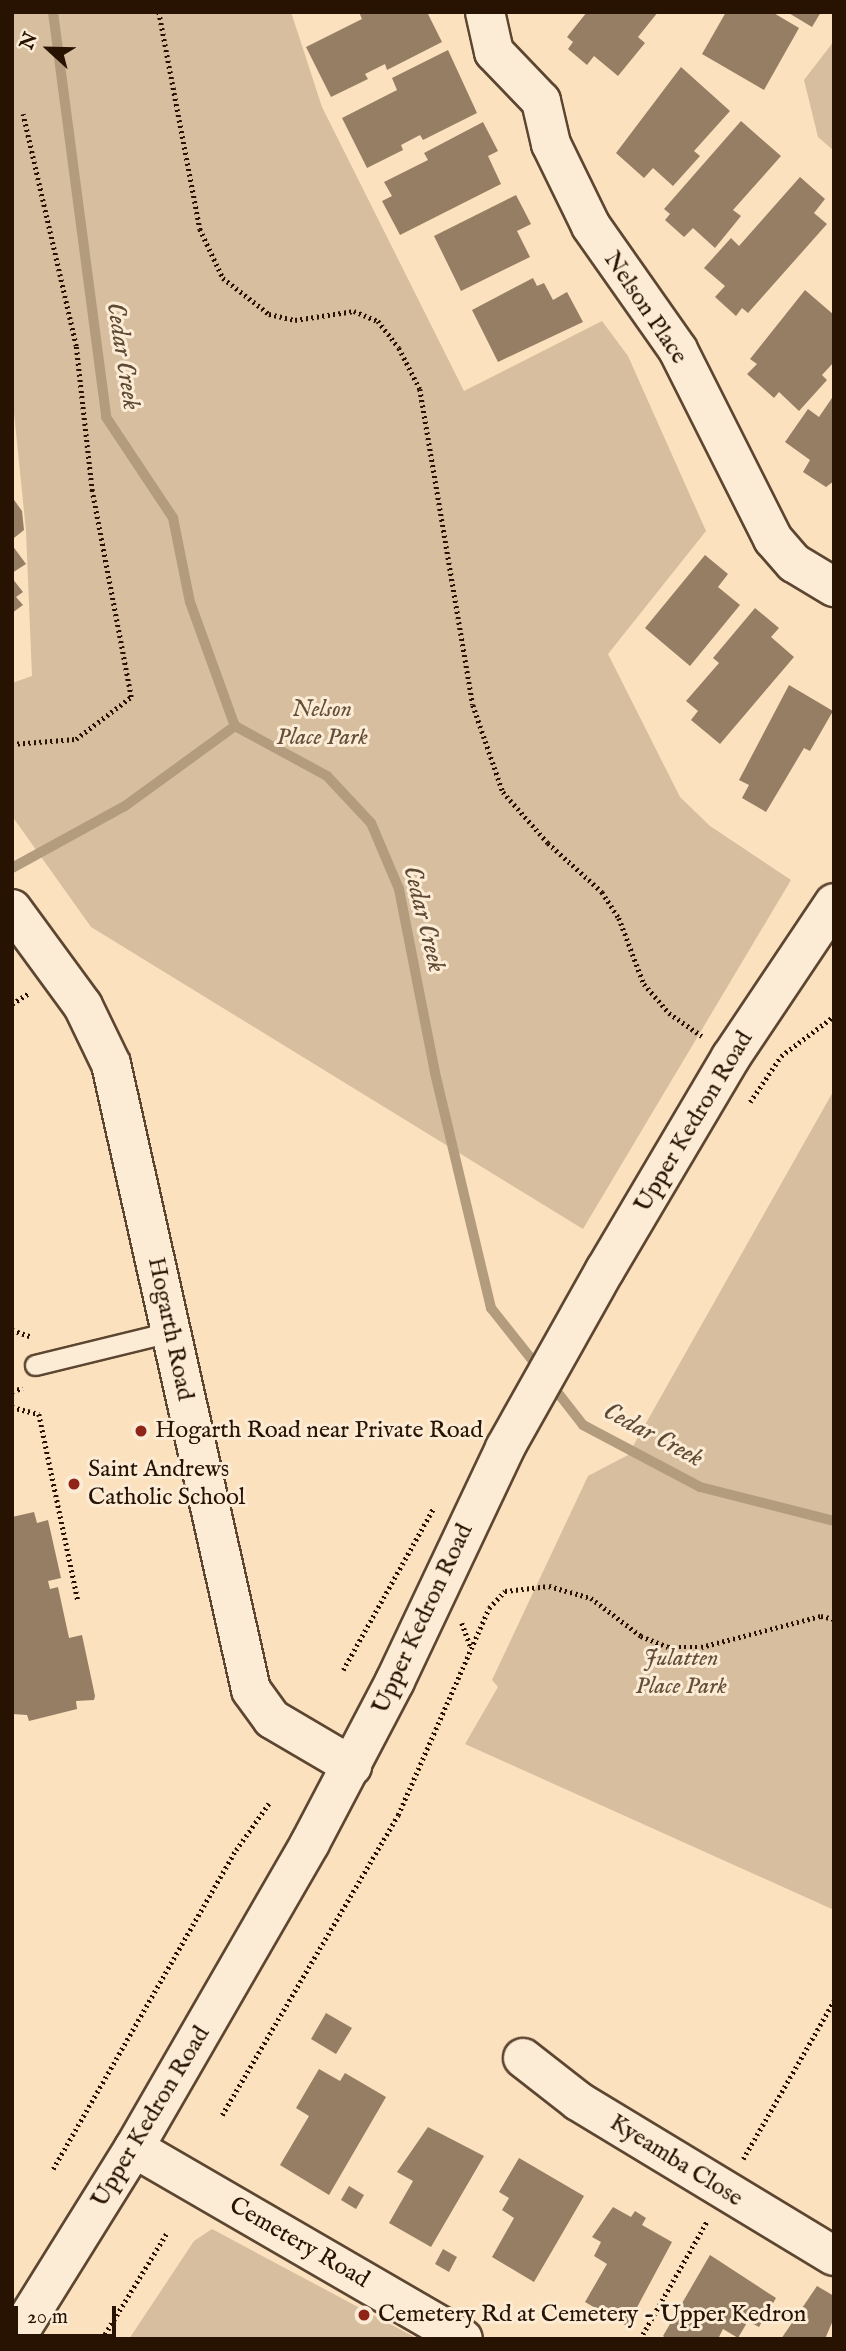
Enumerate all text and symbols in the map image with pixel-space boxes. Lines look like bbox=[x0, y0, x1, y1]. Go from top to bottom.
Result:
north arrow bbox=[14, 14, 84, 84]
text: N bbox=[15, 29, 44, 53]
street label: Nelson Place bbox=[597, 246, 693, 370]
water label: Cedar Creek bbox=[99, 300, 147, 412]
park label: Nelson Place Park bbox=[276, 696, 368, 752]
water label: Cedar Creek bbox=[396, 863, 452, 975]
street label: Upper Kedron Road bbox=[629, 1026, 759, 1218]
street label: Hogarth Road bbox=[141, 1255, 199, 1403]
water label: Cedar Creek bbox=[598, 1396, 708, 1474]
place label: Hogarth Road near Private Road bbox=[155, 1417, 483, 1445]
marker: Hogarth Road near Private Road bbox=[133, 1423, 149, 1439]
place label: Saint Andrews Catholic School bbox=[88, 1456, 245, 1512]
marker: Saint Andrews Catholic School bbox=[66, 1476, 82, 1492]
street label: Upper Kedron Road bbox=[366, 1520, 480, 1718]
park label: Julatten Place Park bbox=[635, 1645, 727, 1701]
street label: Upper Kedron Road bbox=[86, 2021, 216, 2213]
street label: Kyeamba Close bbox=[604, 2109, 748, 2213]
street label: Cemetery Road bbox=[224, 2191, 374, 2295]
scale bar bbox=[18, 2292, 119, 2336]
place label: Cemetery Rd at Cemetery - Upper Kedron bbox=[378, 2301, 806, 2329]
text: 20 m bbox=[27, 2304, 68, 2331]
marker: Cemetery Rd at Cemetery - Upper Kedron bbox=[356, 2307, 372, 2323]

